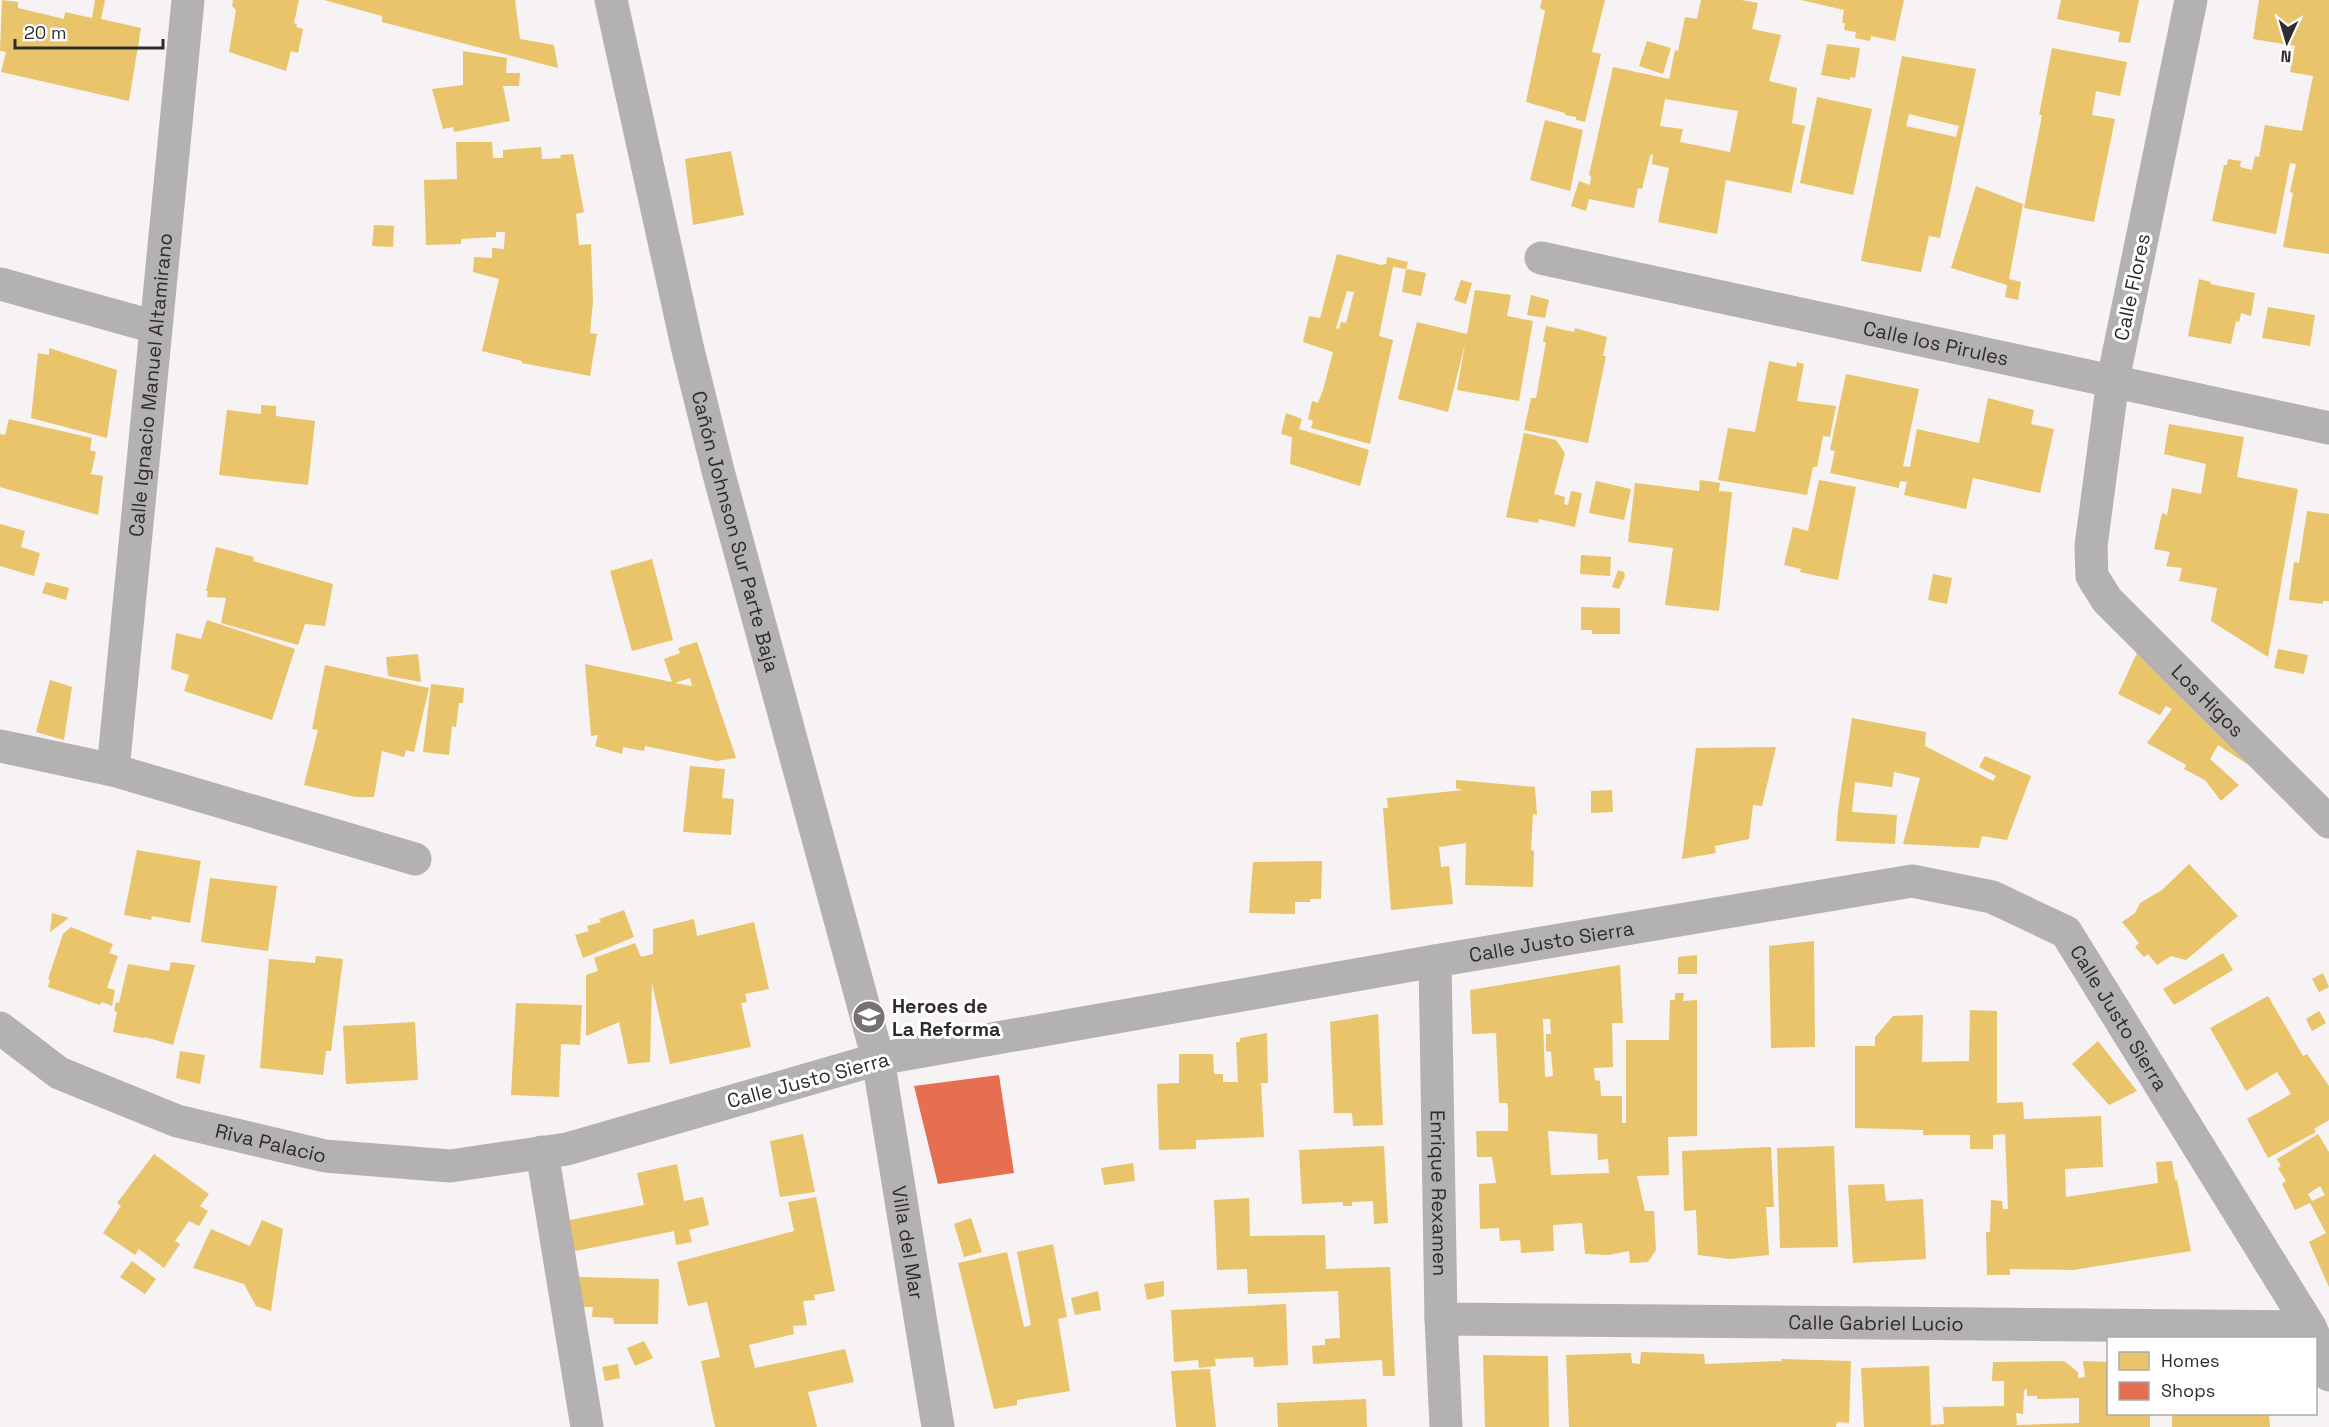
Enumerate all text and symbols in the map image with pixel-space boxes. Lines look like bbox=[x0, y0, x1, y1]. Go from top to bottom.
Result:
scale bar bbox=[15, 12, 164, 50]
north arrow bbox=[2257, 12, 2317, 72]
text: 20 m bbox=[24, 21, 67, 44]
text: N bbox=[2280, 46, 2292, 67]
street label: Calle Flores bbox=[2108, 231, 2156, 343]
street label: Calle Ignacio Manuel Altamirano bbox=[123, 232, 178, 538]
street label: Calle los Pirules bbox=[1861, 315, 2011, 372]
street label: Cañón Johnson Sur Parte Baja bbox=[686, 388, 785, 675]
street label: Los Higos bbox=[2166, 659, 2250, 743]
street label: Calle Justo Sierra bbox=[1467, 915, 1636, 968]
street label: Calle Justo Sierra bbox=[2064, 940, 2174, 1096]
place label: Heroes de La Reforma bbox=[892, 993, 1001, 1042]
school or university icon: Heroes de La Reforma bbox=[851, 999, 887, 1035]
street label: Calle Justo Sierra bbox=[724, 1046, 892, 1114]
street label: Enrique Rexamen bbox=[1424, 1110, 1453, 1276]
street label: Riva Palacio bbox=[213, 1117, 329, 1169]
street label: Villa del Mar bbox=[886, 1184, 930, 1301]
street label: Calle Gabriel Lucio bbox=[1788, 1309, 1964, 1337]
legend bbox=[2107, 1337, 2317, 1415]
text: Homes bbox=[2161, 1349, 2220, 1372]
text: Shops bbox=[2161, 1379, 2215, 1402]

